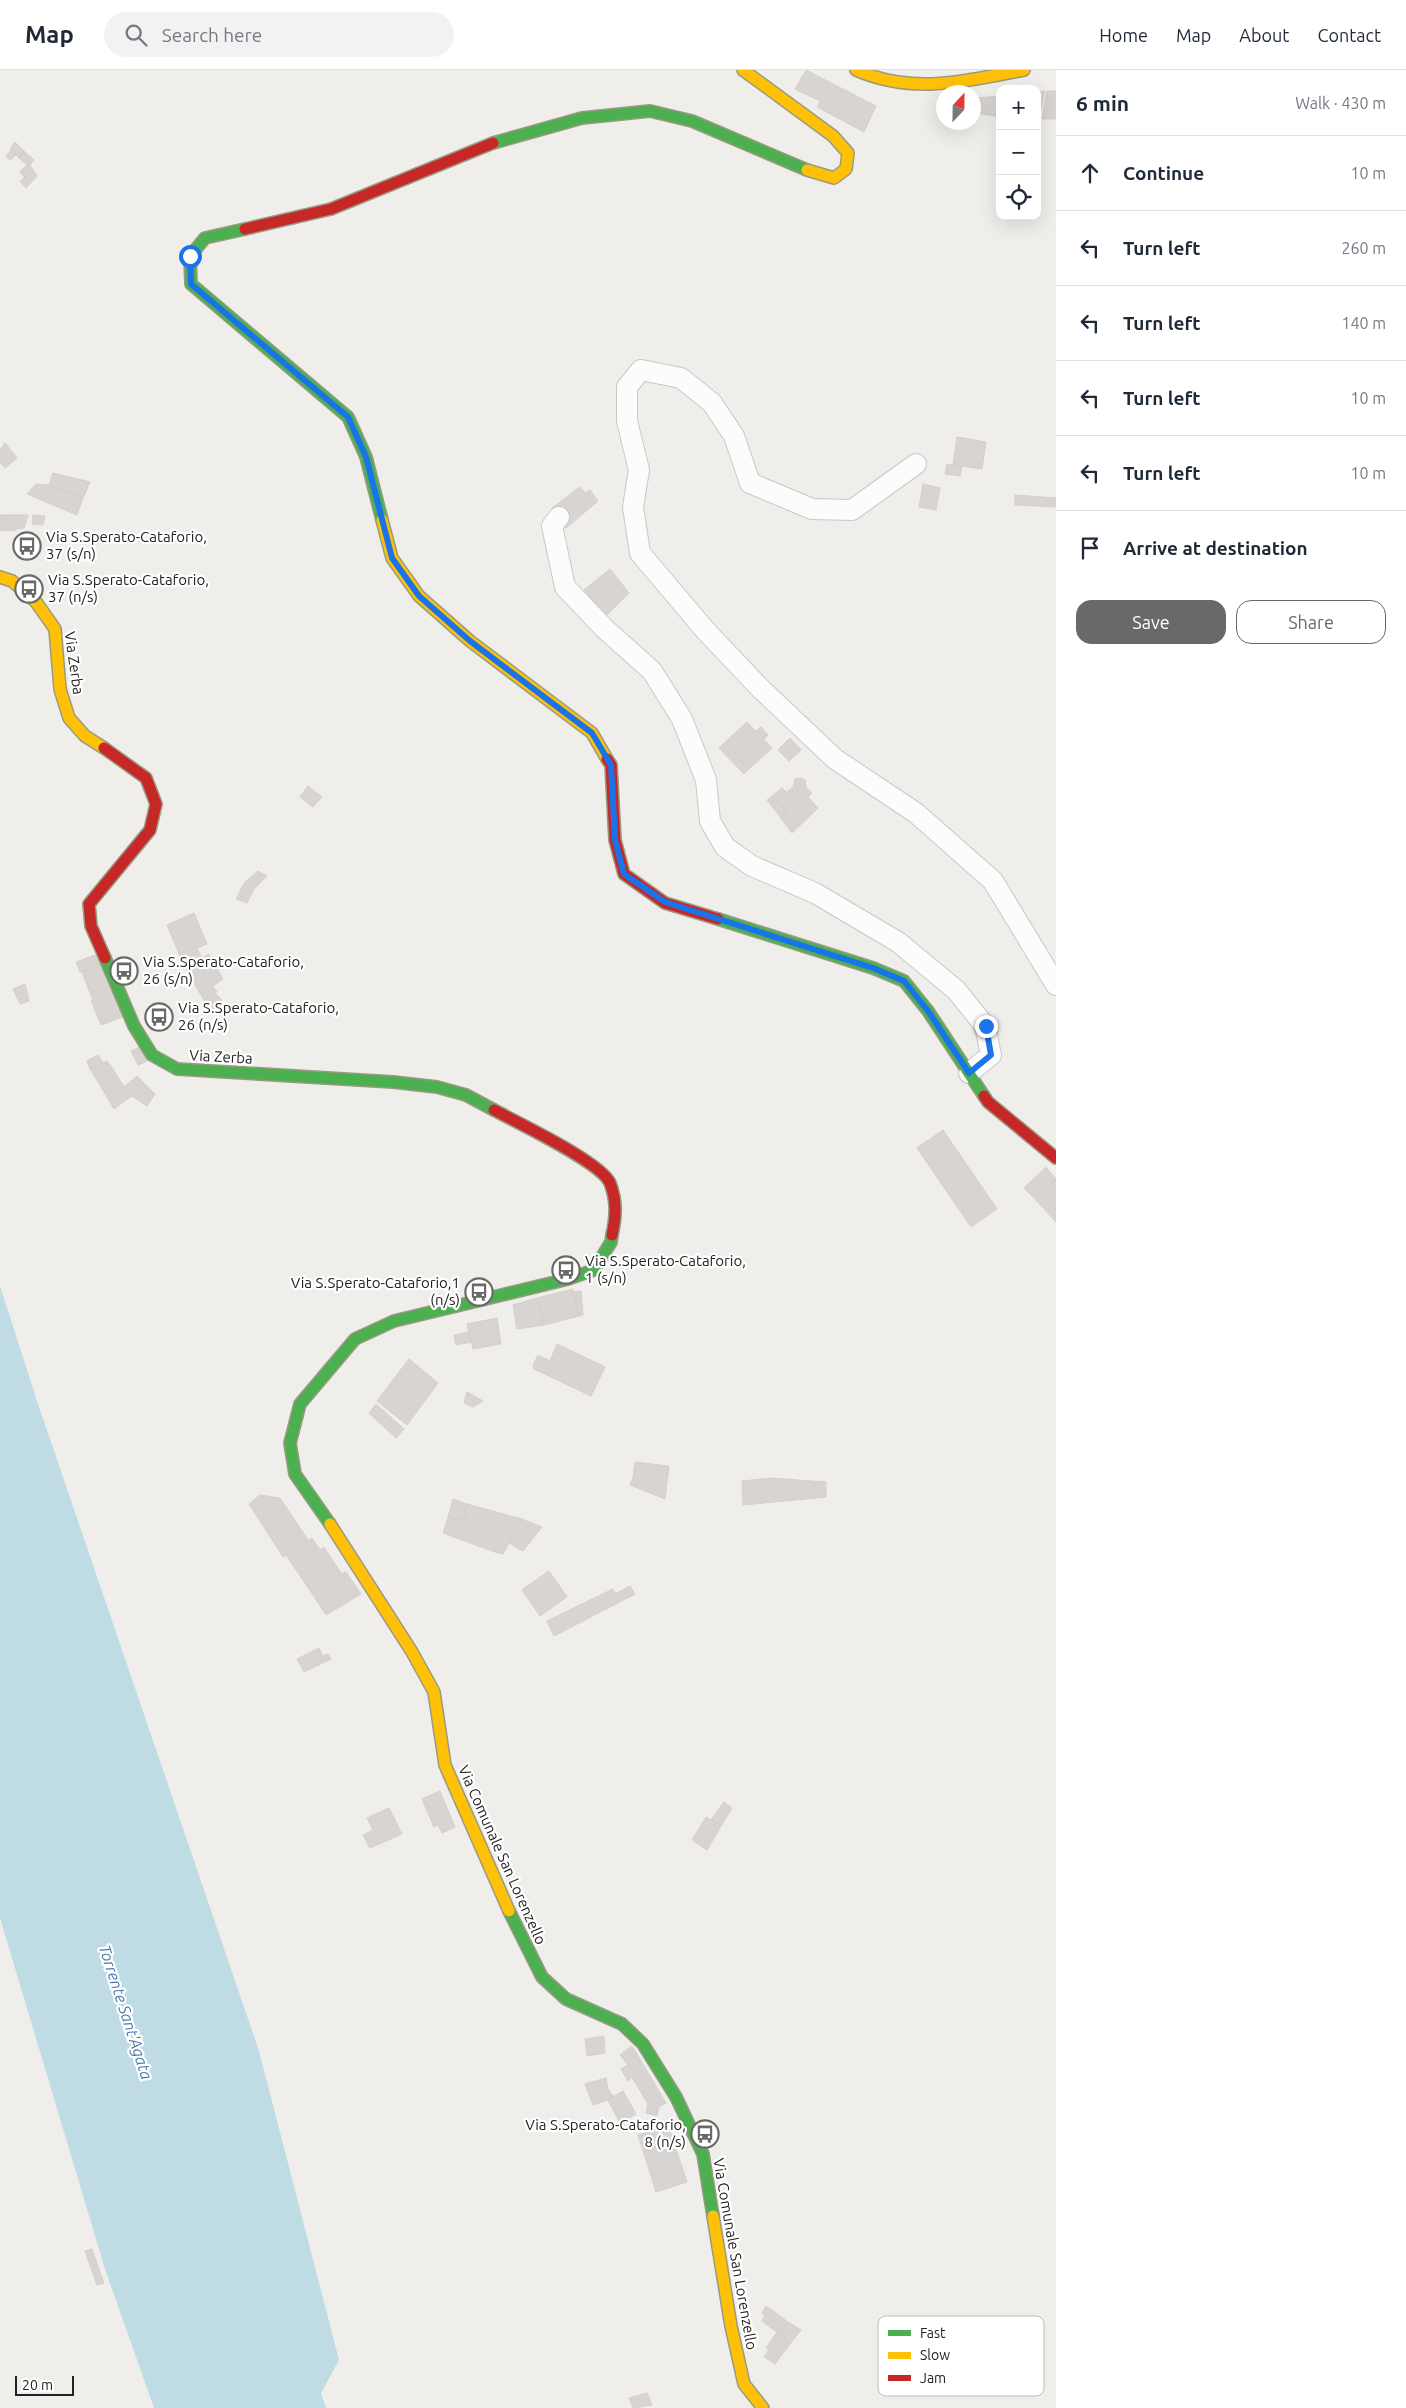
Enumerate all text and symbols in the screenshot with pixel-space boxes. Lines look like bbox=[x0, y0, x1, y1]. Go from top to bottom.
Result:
search box bbox=[104, 12, 454, 57]
text: Map bbox=[25, 21, 74, 48]
icon: search bbox=[122, 21, 150, 49]
text: Search here bbox=[162, 24, 262, 46]
text: Home bbox=[1099, 25, 1148, 45]
text: Map bbox=[1176, 25, 1211, 45]
text: About bbox=[1239, 25, 1289, 45]
text: Contact bbox=[1317, 25, 1381, 45]
north arrow bbox=[936, 85, 981, 130]
map controls bbox=[996, 85, 1041, 220]
button: + bbox=[996, 85, 1041, 130]
text: 6 min bbox=[1076, 91, 1129, 115]
text: Walk · 430 m bbox=[1295, 94, 1386, 112]
button: − bbox=[996, 130, 1041, 175]
icon: ahead bbox=[1076, 159, 1104, 187]
text: Continue bbox=[1123, 162, 1204, 184]
text: 10 m bbox=[1350, 164, 1386, 182]
button: locate bbox=[996, 175, 1041, 220]
icon: left bbox=[1076, 234, 1104, 262]
text: Turn left bbox=[1123, 237, 1201, 259]
text: 260 m bbox=[1341, 239, 1386, 257]
route start bbox=[179, 245, 202, 268]
icon: left bbox=[1076, 309, 1104, 337]
text: Turn left bbox=[1123, 312, 1201, 334]
text: 140 m bbox=[1341, 314, 1386, 332]
icon: left bbox=[1076, 384, 1104, 412]
text: Turn left bbox=[1123, 387, 1201, 409]
text: 10 m bbox=[1350, 389, 1386, 407]
icon: left bbox=[1076, 459, 1104, 487]
text: Turn left bbox=[1123, 462, 1201, 484]
text: 10 m bbox=[1350, 464, 1386, 482]
place label: Via S.Sperato-Cataforio, 37 (s/n) bbox=[46, 528, 207, 562]
bus stop icon: Via S.Sperato-Cataforio, 37 (s/n) bbox=[12, 531, 42, 561]
icon: arrive bbox=[1076, 534, 1104, 562]
text: Arrive at destination bbox=[1123, 537, 1308, 559]
place label: Via S.Sperato-Cataforio, 37 (n/s) bbox=[48, 571, 209, 605]
bus stop icon: Via S.Sperato-Cataforio, 37 (n/s) bbox=[14, 574, 44, 604]
button: Save bbox=[1076, 600, 1226, 644]
button: Share bbox=[1236, 600, 1386, 644]
street label: Via Zerba bbox=[62, 630, 87, 696]
place label: Via S.Sperato-Cataforio, 26 (s/n) bbox=[143, 953, 304, 987]
bus stop icon: Via S.Sperato-Cataforio, 26 (s/n) bbox=[109, 956, 139, 986]
place label: Via S.Sperato-Cataforio, 26 (n/s) bbox=[178, 999, 339, 1033]
bus stop icon: Via S.Sperato-Cataforio, 26 (n/s) bbox=[144, 1002, 174, 1032]
route end bbox=[975, 1015, 998, 1038]
street label: Via Zerba bbox=[189, 1046, 253, 1067]
place label: Via S.Sperato-Cataforio, 1 (s/n) bbox=[585, 1252, 746, 1286]
bus stop icon: Via S.Sperato-Cataforio, 1 (s/n) bbox=[551, 1255, 581, 1285]
place label: Via S.Sperato-Cataforio,1 (n/s) bbox=[291, 1274, 460, 1308]
bus stop icon: Via S.Sperato-Cataforio,1 (n/s) bbox=[464, 1277, 494, 1307]
street label: Via Comunale San Lorenzello bbox=[455, 1763, 550, 1947]
water label: Torrente Sant'Agata bbox=[96, 1942, 156, 2082]
place label: Via S.Sperato-Cataforio, 8 (n/s) bbox=[525, 2116, 686, 2150]
bus stop icon: Via S.Sperato-Cataforio, 8 (n/s) bbox=[690, 2119, 720, 2149]
street label: Via Comunale San Lorenzello bbox=[710, 2157, 761, 2351]
legend bbox=[878, 2316, 1044, 2396]
text: Fast bbox=[920, 2325, 946, 2341]
text: Slow bbox=[920, 2347, 950, 2363]
text: Jam bbox=[920, 2370, 946, 2386]
scale bar bbox=[15, 2373, 74, 2396]
text: 20 m bbox=[22, 2377, 53, 2393]

